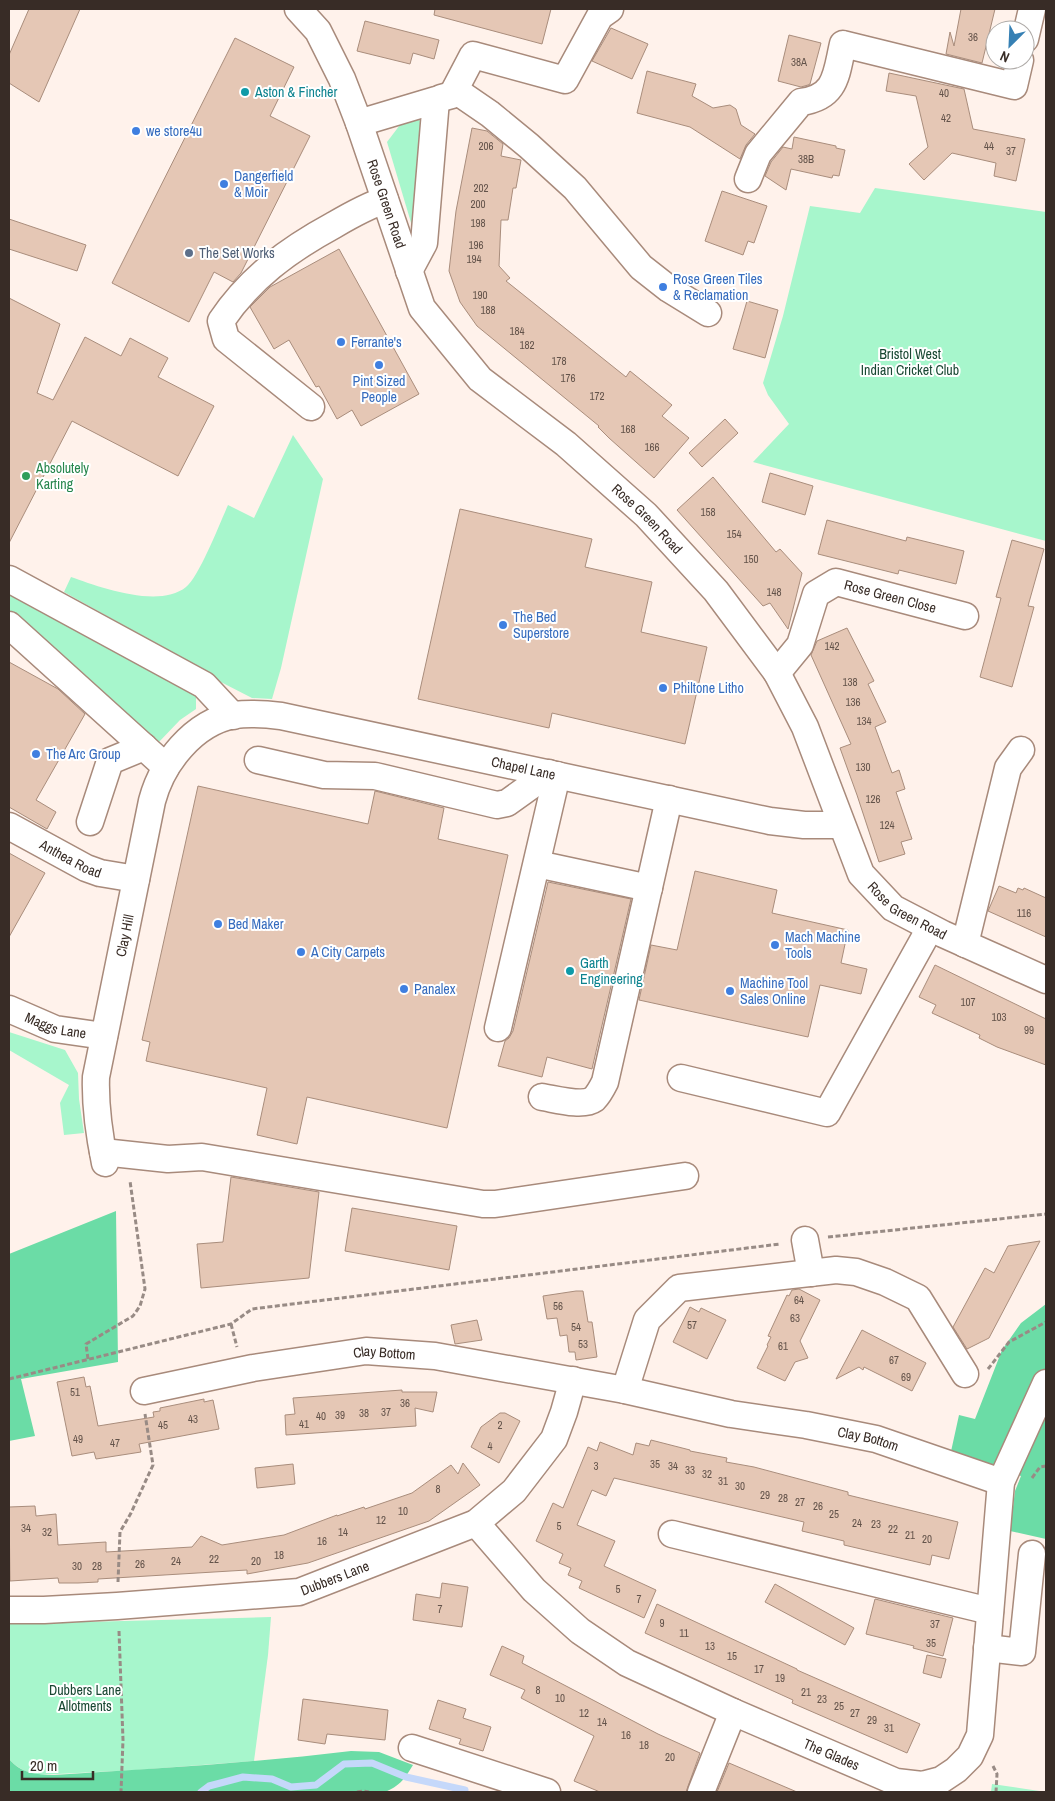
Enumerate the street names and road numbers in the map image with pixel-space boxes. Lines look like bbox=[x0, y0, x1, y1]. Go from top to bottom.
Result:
street label: Rose Green Road bbox=[363, 157, 410, 251]
street label: Rose Green Road bbox=[608, 480, 686, 558]
street label: Rose Green Close bbox=[842, 576, 938, 617]
street label: Chapel Lane bbox=[490, 752, 557, 784]
street label: Anthea Road bbox=[36, 835, 104, 882]
street label: Rose Green Road bbox=[864, 878, 950, 943]
street label: Clay Hill bbox=[112, 913, 138, 958]
street label: Maggs Lane bbox=[22, 1008, 87, 1042]
street label: Clay Bottom bbox=[352, 1342, 416, 1364]
street label: Clay Bottom bbox=[836, 1423, 901, 1455]
street label: Dubbers Lane bbox=[298, 1557, 372, 1600]
street label: The Glades bbox=[801, 1734, 863, 1774]

